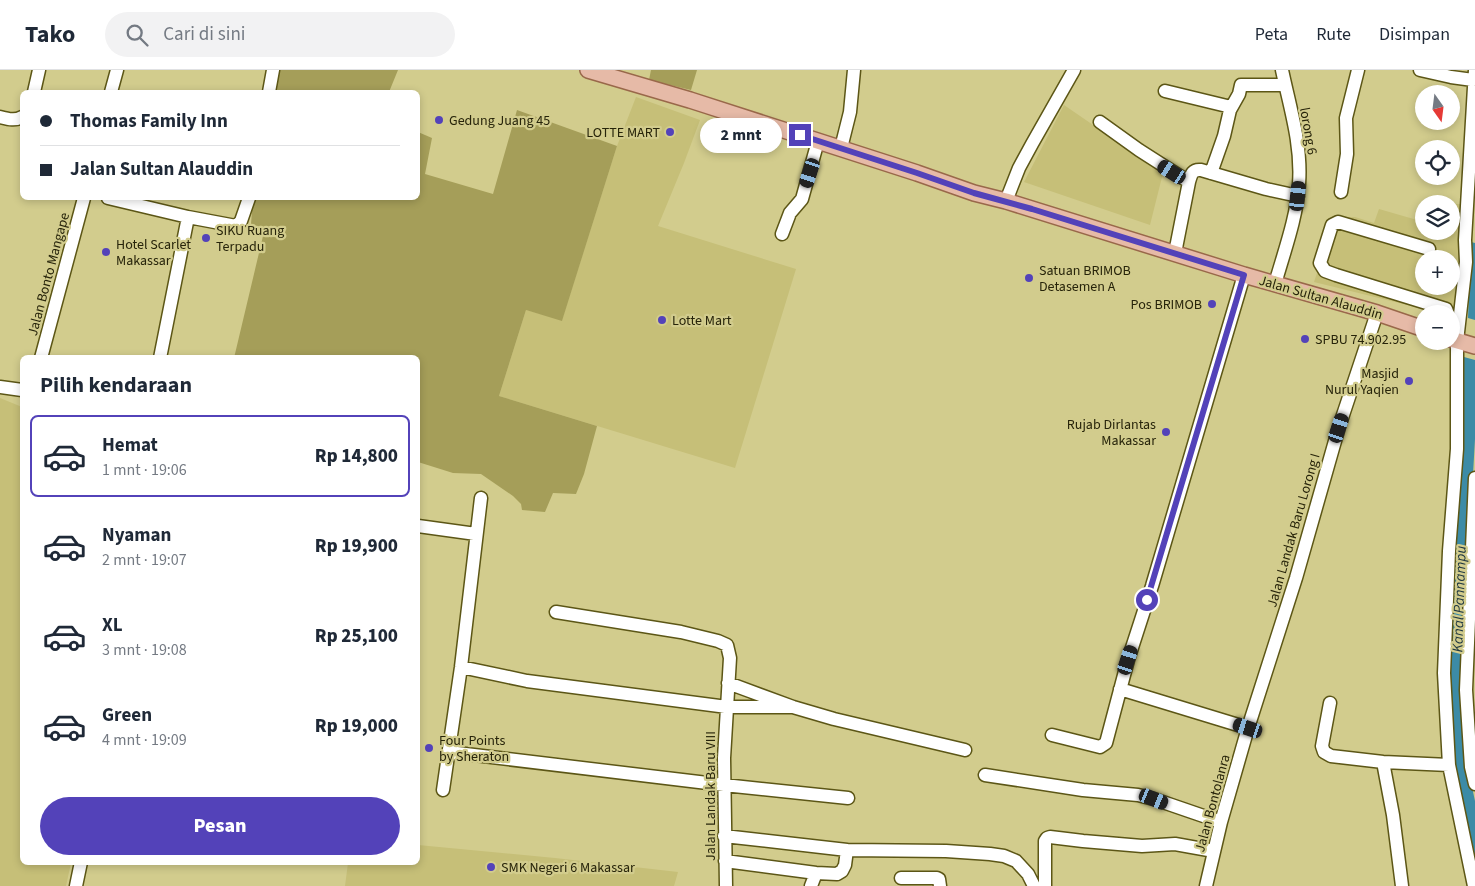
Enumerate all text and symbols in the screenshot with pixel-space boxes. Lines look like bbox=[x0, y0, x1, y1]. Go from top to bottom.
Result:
search box bbox=[105, 12, 455, 57]
text: Tako bbox=[25, 17, 75, 52]
icon: search bbox=[123, 21, 151, 49]
text: Cari di sini bbox=[163, 21, 245, 48]
text: Peta bbox=[1255, 22, 1288, 47]
text: Rute bbox=[1316, 22, 1351, 47]
text: Disimpan bbox=[1379, 22, 1450, 47]
north arrow bbox=[1415, 85, 1460, 130]
map controls bbox=[1415, 85, 1460, 350]
street label: lorong 6 bbox=[1294, 106, 1322, 157]
text: Thomas Family Inn bbox=[70, 108, 228, 135]
place label: Gedung Juang 45 bbox=[449, 111, 550, 131]
marker: Gedung Juang 45 bbox=[433, 114, 445, 126]
callout: 2 mnt bbox=[700, 118, 782, 152]
place label: LOTTE MART bbox=[586, 123, 660, 143]
text: 2 mnt bbox=[720, 124, 762, 146]
route end bbox=[789, 124, 811, 146]
marker: LOTTE MART bbox=[664, 126, 676, 138]
button: locate bbox=[1415, 140, 1460, 185]
text: Jalan Sultan Alauddin bbox=[70, 156, 253, 183]
car bbox=[798, 156, 821, 190]
car bbox=[1155, 158, 1188, 186]
car bbox=[1288, 180, 1307, 212]
button: layers bbox=[1415, 195, 1460, 240]
street label: Jalan Bonto Mangape bbox=[23, 210, 75, 338]
place label: SIKU Ruang Terpadu bbox=[216, 221, 284, 257]
marker: SIKU Ruang Terpadu bbox=[200, 232, 212, 244]
place label: Hotel Scarlet Makassar bbox=[116, 235, 191, 271]
marker: Hotel Scarlet Makassar bbox=[100, 246, 112, 258]
button: + bbox=[1415, 250, 1460, 295]
place label: Satuan BRIMOB Detasemen A bbox=[1039, 261, 1131, 297]
street label: Jalan Sultan Alauddin bbox=[1256, 271, 1385, 325]
marker: Satuan BRIMOB Detasemen A bbox=[1023, 272, 1035, 284]
place label: Pos BRIMOB bbox=[1131, 295, 1202, 315]
marker: Pos BRIMOB bbox=[1206, 298, 1218, 310]
button: − bbox=[1415, 305, 1460, 350]
place label: Lotte Mart bbox=[672, 311, 732, 331]
marker: Lotte Mart bbox=[656, 314, 668, 326]
place label: SPBU 74.902.95 bbox=[1315, 330, 1406, 350]
marker: SPBU 74.902.95 bbox=[1299, 333, 1311, 345]
place label: Masjid Nurul Yaqien bbox=[1325, 364, 1399, 400]
text: Pilih kendaraan bbox=[40, 369, 192, 401]
marker: Masjid Nurul Yaqien bbox=[1403, 375, 1415, 387]
car bbox=[1327, 411, 1350, 445]
place label: Rujab Dirlantas Makassar bbox=[1067, 415, 1156, 451]
marker: Rujab Dirlantas Makassar bbox=[1160, 426, 1172, 438]
text: Hemat bbox=[102, 432, 158, 459]
icon: car bbox=[42, 434, 87, 479]
text: Rp 14,800 bbox=[315, 443, 398, 470]
street label: Jalan Landak Baru Lorong I bbox=[1262, 451, 1326, 610]
text: 1 mnt · 19:06 bbox=[102, 459, 187, 481]
text: Nyaman bbox=[102, 522, 171, 549]
icon: car bbox=[42, 524, 87, 569]
text: Rp 19,900 bbox=[315, 533, 398, 560]
water label: Kanal Pannampu bbox=[1447, 545, 1472, 653]
text: 2 mnt · 19:07 bbox=[102, 549, 187, 571]
route start bbox=[1136, 589, 1158, 611]
text: XL bbox=[102, 612, 123, 639]
icon: car bbox=[42, 614, 87, 659]
text: Rp 25,100 bbox=[315, 623, 398, 650]
text: 3 mnt · 19:08 bbox=[102, 639, 187, 661]
car bbox=[1116, 643, 1139, 677]
text: Green bbox=[102, 702, 152, 729]
icon: car bbox=[42, 704, 87, 749]
text: Rp 19,000 bbox=[315, 713, 398, 740]
car bbox=[1231, 716, 1264, 740]
text: 4 mnt · 19:09 bbox=[102, 729, 187, 751]
place label: Four Points by Sheraton bbox=[439, 731, 509, 767]
street label: Jalan Landak Baru VIII bbox=[701, 731, 721, 861]
marker: Four Points by Sheraton bbox=[423, 742, 435, 754]
street label: Jalan Bontolanra bbox=[1190, 752, 1236, 854]
car bbox=[1137, 786, 1170, 812]
button: Pesan bbox=[40, 797, 400, 855]
place label: SMK Negeri 6 Makassar bbox=[501, 858, 635, 878]
marker: SMK Negeri 6 Makassar bbox=[485, 861, 497, 873]

